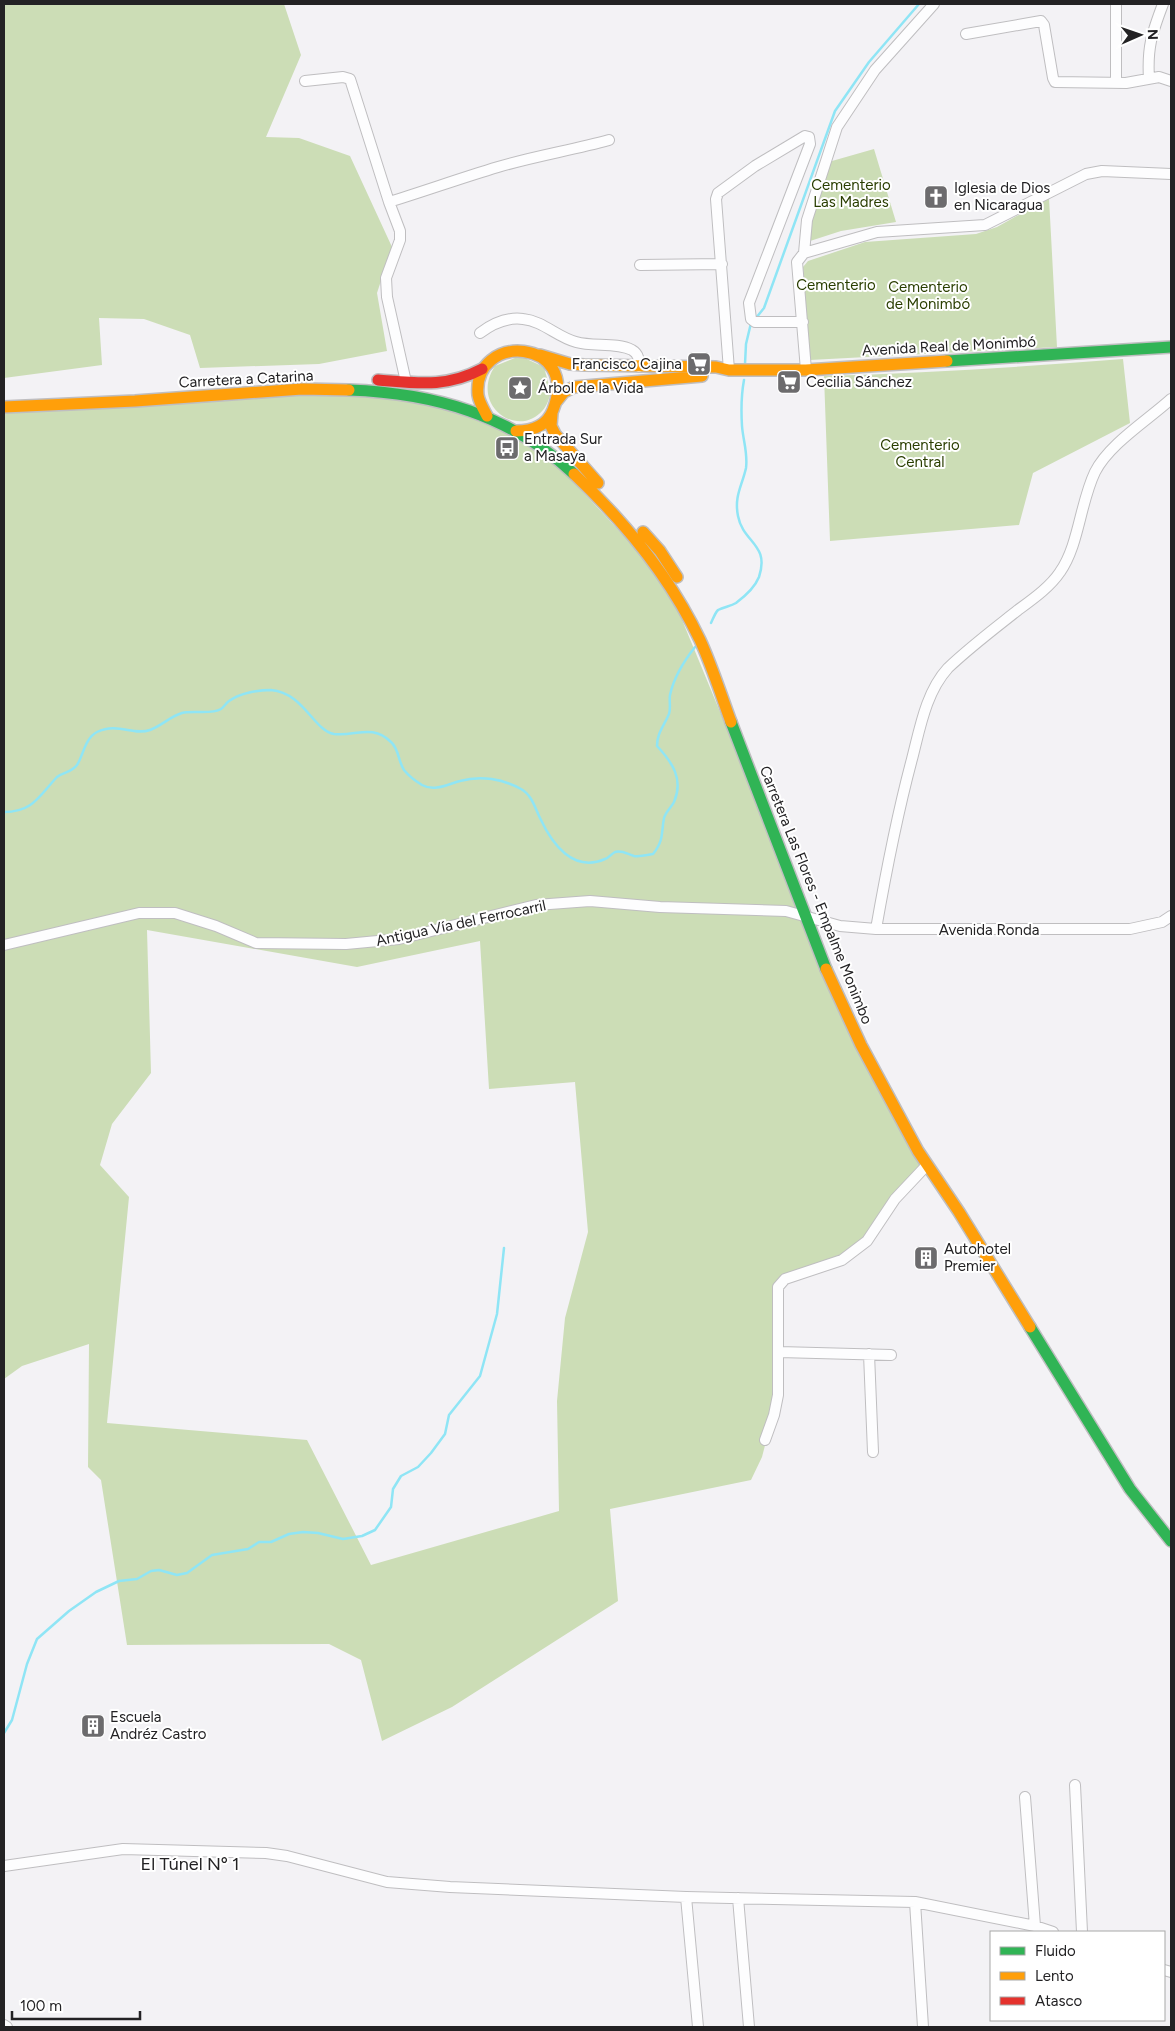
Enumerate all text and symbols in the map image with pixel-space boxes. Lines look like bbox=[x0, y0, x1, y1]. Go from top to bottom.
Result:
north arrow bbox=[1115, 10, 1165, 60]
text: N bbox=[1144, 29, 1161, 40]
park label: Cementerio Las Madres bbox=[811, 176, 891, 211]
place label: Iglesia de Dios en Nicaragua bbox=[954, 179, 1050, 214]
church icon: Iglesia de Dios en Nicaragua bbox=[923, 184, 949, 210]
park label: Cementerio bbox=[796, 276, 876, 294]
park label: Cementerio de Monimbó bbox=[886, 278, 970, 313]
street label: Avenida Real de Monimbó bbox=[862, 332, 1037, 360]
supermarket icon: Francisco Cajina bbox=[686, 351, 712, 377]
place label: Francisco Cajina bbox=[572, 355, 682, 373]
street label: Carretera a Catarina bbox=[178, 366, 314, 392]
supermarket icon: Cecilia Sánchez bbox=[776, 369, 802, 395]
place label: Cecilia Sánchez bbox=[806, 373, 912, 391]
place icon: Árbol de la Vida bbox=[507, 375, 533, 401]
place label: Árbol de la Vida bbox=[538, 379, 643, 397]
place label: Entrada Sur a Masaya bbox=[524, 430, 602, 465]
bus stop icon: Entrada Sur a Masaya bbox=[494, 435, 520, 461]
park label: Cementerio Central bbox=[880, 436, 960, 471]
street label: Carretera Las Flores - Empalme Monimbo bbox=[756, 763, 876, 1027]
street label: Antigua Vía del Ferrocarril bbox=[374, 896, 548, 950]
street label: Avenida Ronda bbox=[939, 921, 1039, 939]
place label: Autohotel Premier bbox=[944, 1240, 1011, 1275]
building icon: Autohotel Premier bbox=[913, 1245, 939, 1271]
place label: Escuela Andréz Castro bbox=[110, 1708, 207, 1743]
building icon: Escuela Andréz Castro bbox=[80, 1713, 106, 1739]
district label: El Túnel Nº 1 bbox=[141, 1853, 239, 1875]
legend bbox=[990, 1931, 1165, 2021]
text: Fluido bbox=[1035, 1942, 1076, 1960]
text: Lento bbox=[1035, 1967, 1074, 1985]
scale bar bbox=[12, 1988, 140, 2020]
text: Atasco bbox=[1035, 1992, 1083, 2010]
text: 100 m bbox=[20, 1997, 62, 2015]

